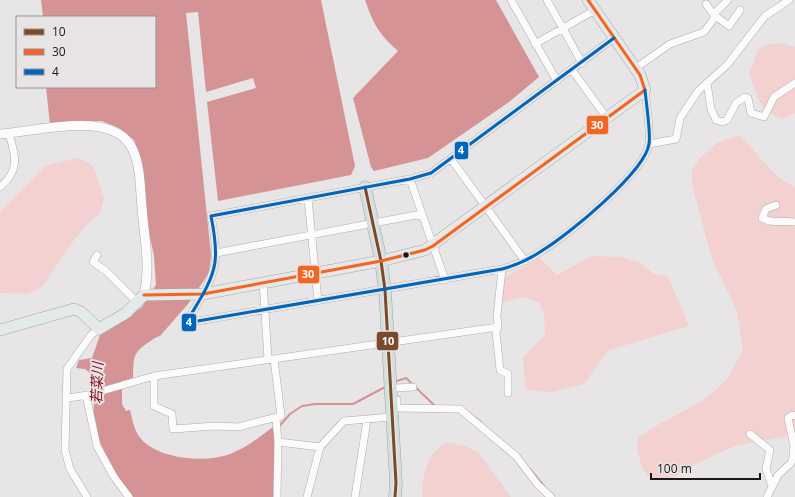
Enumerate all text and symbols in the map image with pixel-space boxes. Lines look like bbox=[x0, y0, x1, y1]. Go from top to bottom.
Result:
legend bbox=[16, 16, 156, 88]
text: 10 bbox=[52, 23, 66, 40]
text: 30 bbox=[52, 43, 66, 60]
text: 4 bbox=[52, 63, 59, 80]
line badge: 30 bbox=[586, 115, 609, 135]
text: 30 bbox=[591, 117, 603, 132]
line badge: 4 bbox=[454, 141, 469, 160]
text: 4 bbox=[458, 142, 465, 157]
unlabelled marker bbox=[401, 250, 411, 260]
line badge: 30 bbox=[297, 265, 320, 284]
text: 30 bbox=[302, 266, 314, 281]
line badge: 4 bbox=[181, 313, 197, 332]
text: 4 bbox=[186, 314, 193, 329]
line badge: 10 bbox=[376, 331, 399, 351]
text: 10 bbox=[382, 333, 394, 348]
water label: 若菜川 bbox=[86, 360, 107, 404]
scale bar bbox=[651, 455, 760, 481]
text: 100 m bbox=[657, 460, 692, 477]

